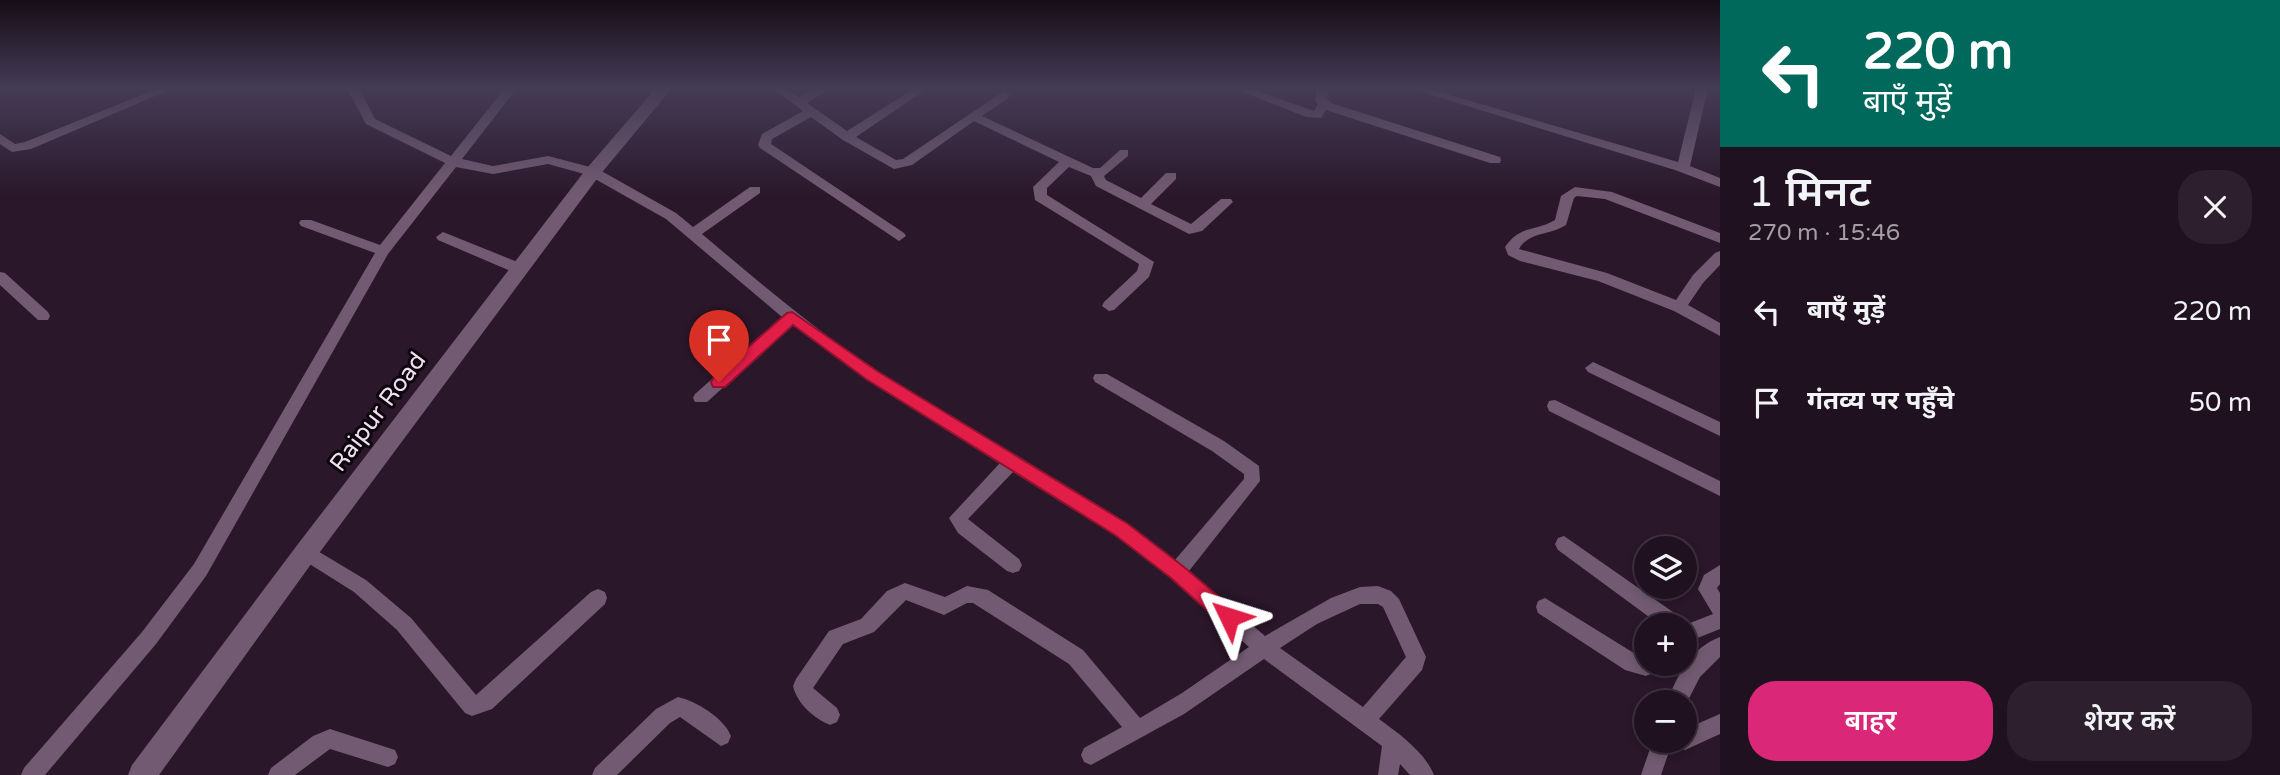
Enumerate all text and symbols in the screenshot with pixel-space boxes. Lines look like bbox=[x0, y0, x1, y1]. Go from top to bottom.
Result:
text: 220 m bbox=[1863, 23, 2013, 82]
icon: left bbox=[1748, 28, 1839, 119]
text: बाएँ मुड़ें bbox=[1863, 83, 1952, 121]
text: 1 मिनट bbox=[1748, 167, 1871, 218]
button: close bbox=[2178, 170, 2252, 244]
text: 270 m · 15:46 bbox=[1748, 219, 1900, 247]
icon: left bbox=[1748, 293, 1786, 331]
text: बाएँ मुड़ें bbox=[1807, 294, 1885, 325]
text: 220 m bbox=[2172, 296, 2252, 327]
pin bbox=[689, 310, 749, 382]
icon: arrive bbox=[700, 321, 738, 359]
street label: Raipur Road bbox=[324, 347, 432, 477]
icon: arrive bbox=[1748, 384, 1786, 422]
text: गंतव्य पर पहुँचे bbox=[1807, 385, 1954, 416]
text: 50 m bbox=[2189, 387, 2252, 418]
map controls bbox=[1634, 536, 1697, 753]
button: layers bbox=[1634, 536, 1697, 599]
position arrow bbox=[1192, 580, 1266, 654]
button: + bbox=[1634, 613, 1697, 676]
button: बाहर bbox=[1748, 681, 1993, 761]
button: शेयर करें bbox=[2007, 681, 2252, 761]
button: − bbox=[1634, 690, 1697, 753]

